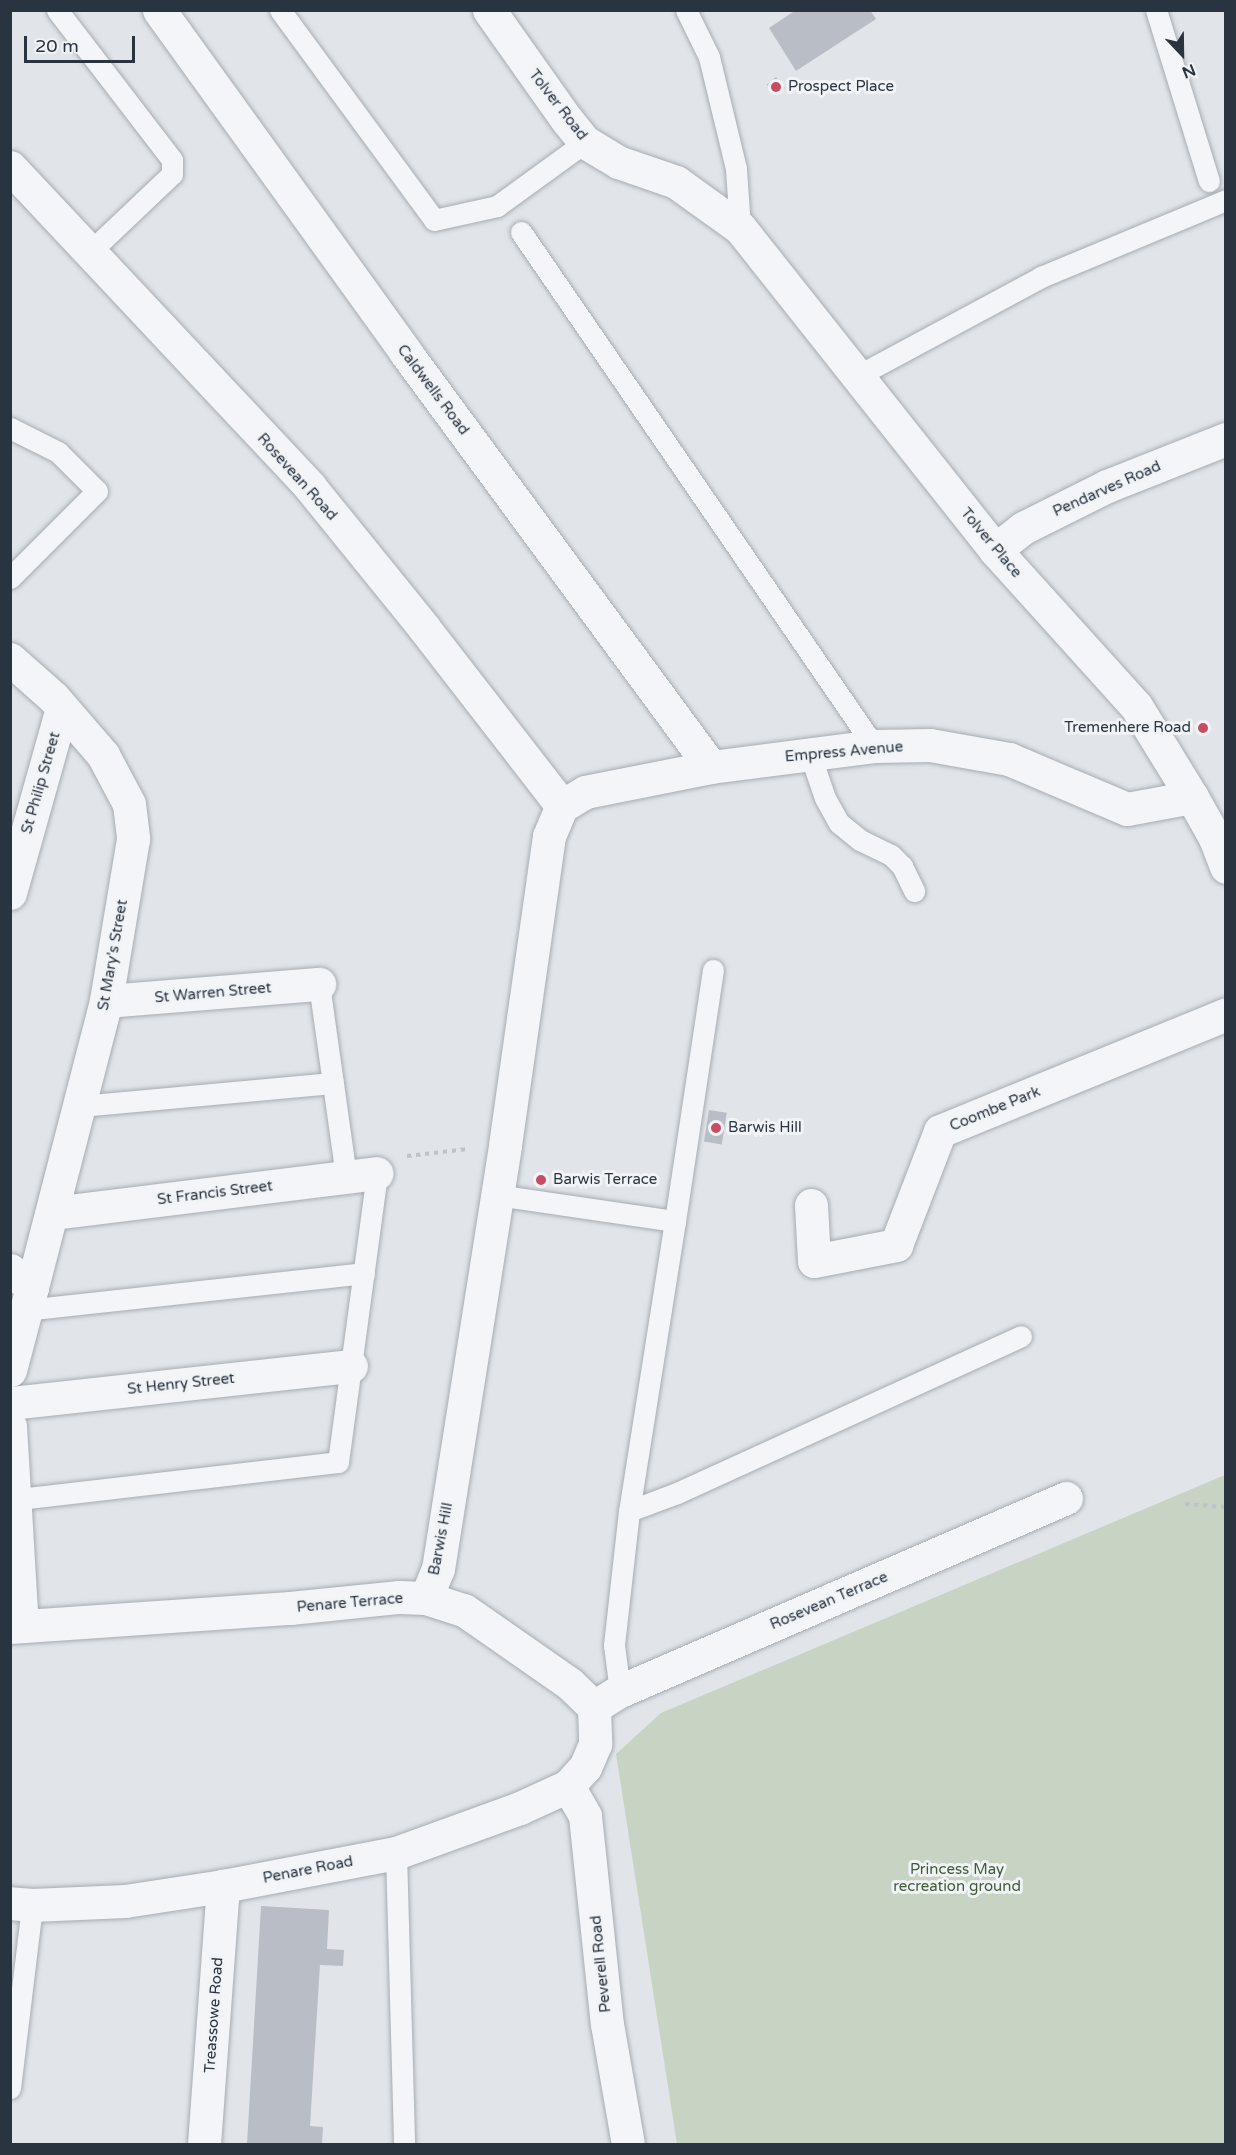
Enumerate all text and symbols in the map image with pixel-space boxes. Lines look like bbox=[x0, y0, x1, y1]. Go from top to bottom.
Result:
scale bar bbox=[27, 24, 138, 62]
north arrow bbox=[1152, 24, 1212, 84]
text: 20 m bbox=[35, 35, 79, 57]
text: N bbox=[1179, 59, 1198, 82]
street label: Tolver Road bbox=[525, 66, 591, 144]
place label: Prospect Place bbox=[788, 78, 894, 96]
marker: Prospect Place bbox=[769, 80, 783, 94]
street label: Caldwells Road bbox=[393, 341, 473, 439]
street label: Rosevean Road bbox=[253, 430, 341, 524]
street label: Pendarves Road bbox=[1050, 457, 1164, 521]
street label: Tolver Place bbox=[957, 504, 1025, 582]
place label: Tremenhere Road bbox=[1064, 719, 1191, 737]
marker: Tremenhere Road bbox=[1196, 721, 1210, 735]
street label: St Philip Street bbox=[18, 730, 64, 836]
street label: Empress Avenue bbox=[784, 738, 904, 766]
street label: St Mary's Street bbox=[94, 898, 132, 1012]
street label: St Warren Street bbox=[154, 979, 272, 1007]
street label: Coombe Park bbox=[947, 1083, 1043, 1135]
place label: Barwis Hill bbox=[728, 1119, 802, 1137]
marker: Barwis Hill bbox=[709, 1121, 723, 1135]
place label: Barwis Terrace bbox=[553, 1171, 657, 1189]
marker: Barwis Terrace bbox=[534, 1173, 548, 1187]
street label: St Francis Street bbox=[156, 1177, 274, 1209]
street label: St Henry Street bbox=[126, 1369, 236, 1399]
street label: Barwis Hill bbox=[425, 1501, 457, 1577]
street label: Rosevean Terrace bbox=[767, 1568, 891, 1634]
street label: Penare Terrace bbox=[296, 1589, 404, 1617]
street label: Penare Road bbox=[261, 1852, 355, 1888]
park label: Princess May recreation ground bbox=[893, 1860, 1021, 1895]
street label: Peverell Road bbox=[587, 1914, 615, 2014]
street label: Treassowe Road bbox=[201, 1957, 227, 2073]

